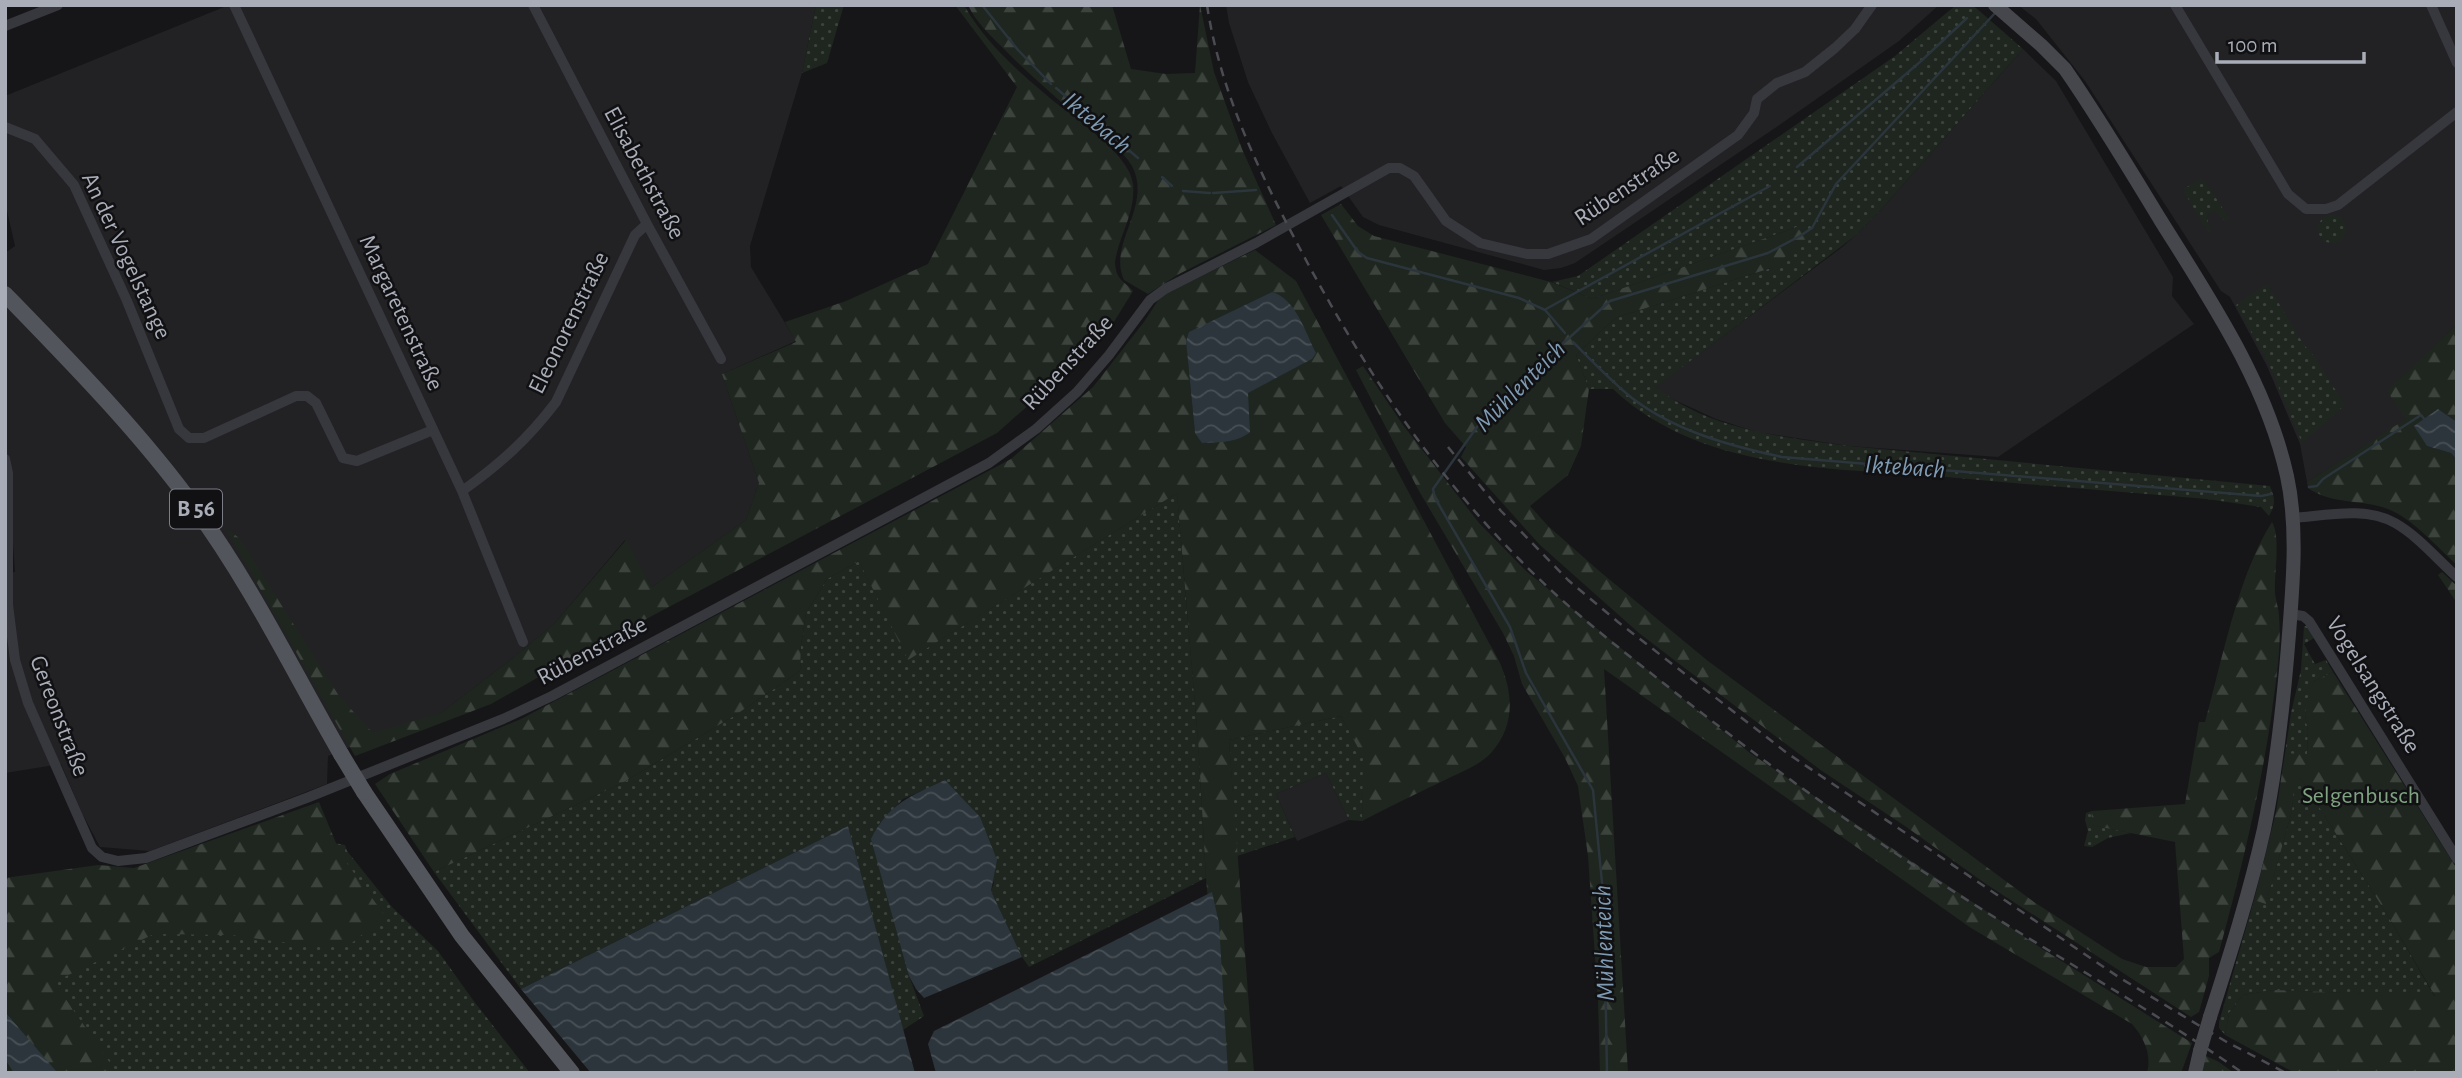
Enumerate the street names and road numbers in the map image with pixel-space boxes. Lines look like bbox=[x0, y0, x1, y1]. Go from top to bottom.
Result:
street label: Elisabethstraße bbox=[599, 103, 689, 243]
street label: Rübenstraße bbox=[1570, 143, 1684, 231]
street label: An der Vogelstange bbox=[77, 169, 175, 343]
street label: Margaretenstraße bbox=[355, 232, 447, 394]
street label: Eleonorenstraße bbox=[524, 248, 614, 398]
street label: Rübenstraße bbox=[1018, 311, 1118, 415]
road number: B 56 bbox=[170, 489, 222, 528]
street label: Rübenstraße bbox=[533, 612, 651, 690]
street label: Vogelsangstraße bbox=[2321, 612, 2425, 758]
street label: Gereonstraße bbox=[25, 652, 93, 780]

